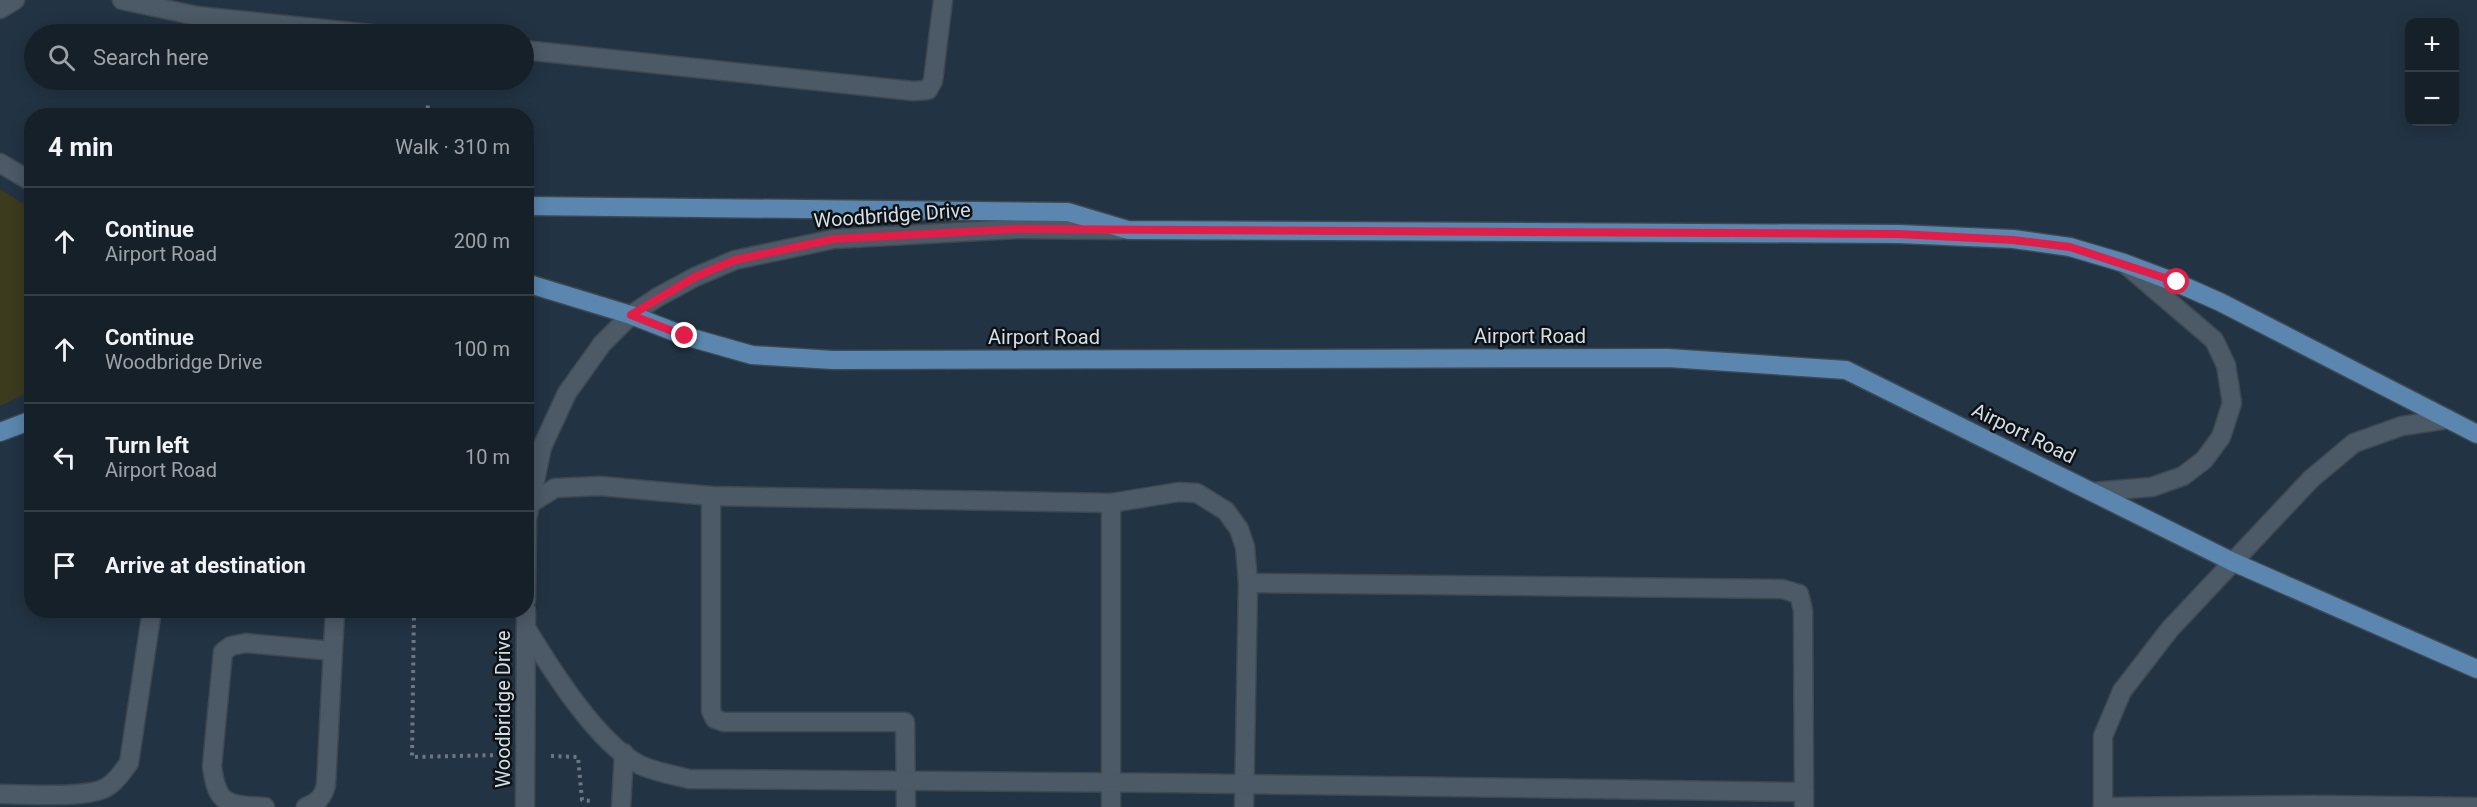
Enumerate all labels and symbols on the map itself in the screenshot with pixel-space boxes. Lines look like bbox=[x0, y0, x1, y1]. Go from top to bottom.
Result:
street label: Woodbridge Drive bbox=[813, 198, 971, 232]
route start bbox=[2163, 268, 2189, 294]
route end bbox=[671, 322, 697, 348]
street label: Airport Road bbox=[1474, 324, 1586, 348]
street label: Airport Road bbox=[988, 325, 1100, 349]
street label: Airport Road bbox=[1968, 398, 2080, 468]
street label: Woodbridge Drive bbox=[491, 630, 515, 788]

